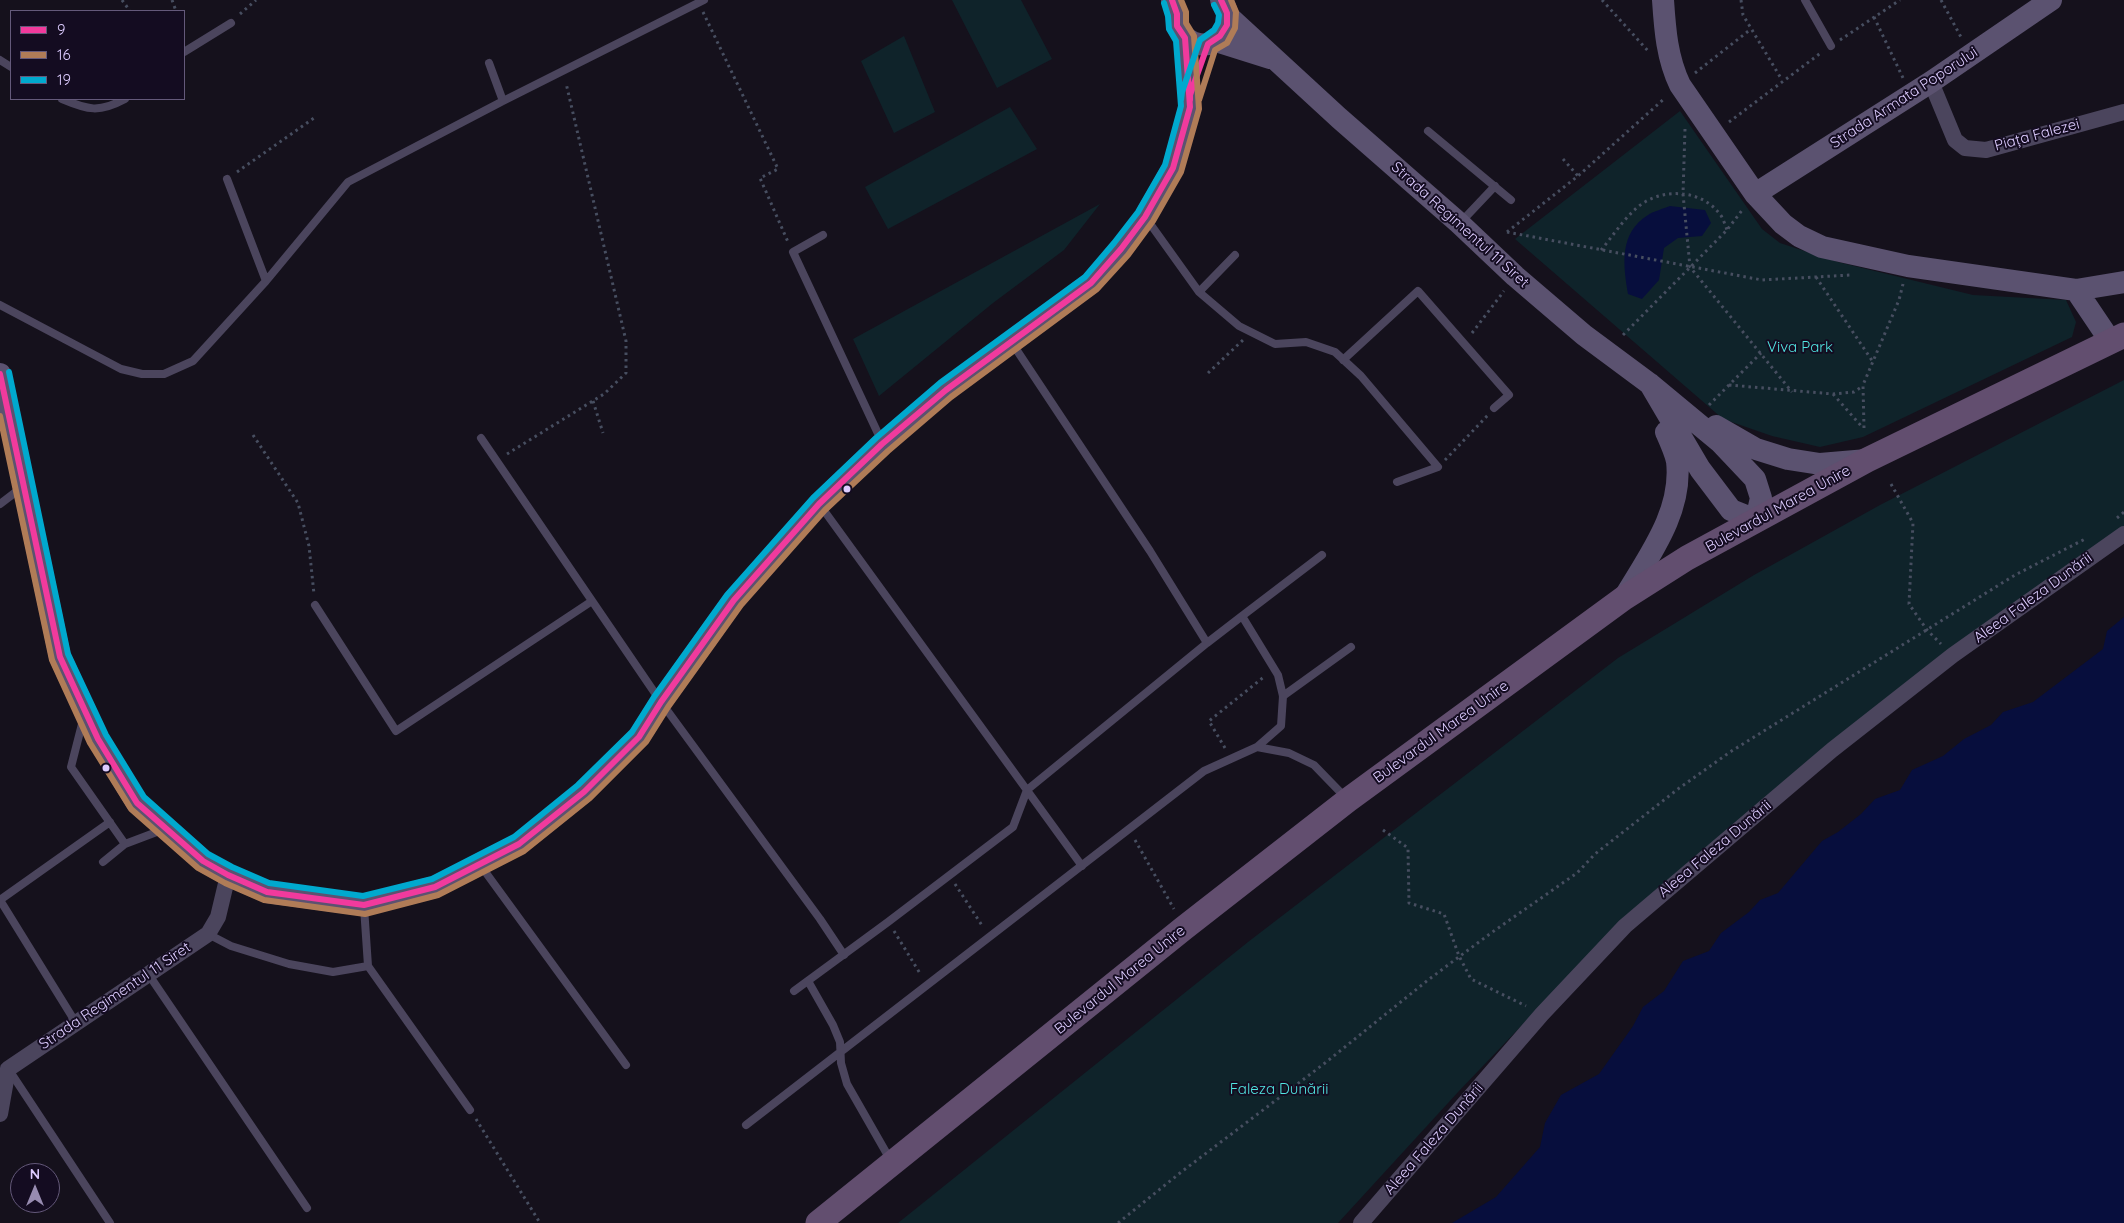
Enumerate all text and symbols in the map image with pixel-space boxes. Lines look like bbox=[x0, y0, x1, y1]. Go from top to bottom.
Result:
legend bbox=[10, 10, 185, 100]
text: 9 bbox=[57, 20, 65, 39]
street label: Strada Armata Poporului bbox=[1827, 43, 1981, 153]
text: 16 bbox=[57, 45, 71, 64]
text: 19 bbox=[57, 70, 71, 89]
street label: Piața Falezei bbox=[1993, 115, 2081, 155]
street label: Strada Regimentul 11 Siret bbox=[1387, 158, 1533, 292]
park label: Viva Park bbox=[1767, 338, 1833, 356]
street label: Bulevardul Marea Unire bbox=[1702, 462, 1854, 556]
unlabelled marker bbox=[842, 484, 852, 494]
street label: Aleea Faleza Dunării bbox=[1970, 549, 2096, 647]
street label: Bulevardul Marea Unire bbox=[1370, 677, 1512, 787]
unlabelled marker bbox=[101, 763, 111, 773]
street label: Aleea Faleza Dunării bbox=[1655, 796, 1775, 902]
street label: Bulevardul Marea Unire bbox=[1051, 922, 1189, 1038]
street label: Strada Regimentul 11 Siret bbox=[36, 938, 194, 1054]
park label: Faleza Dunării bbox=[1230, 1080, 1328, 1098]
street label: Aleea Faleza Dunării bbox=[1381, 1080, 1487, 1198]
north arrow bbox=[10, 1163, 60, 1213]
text: N bbox=[30, 1165, 40, 1183]

